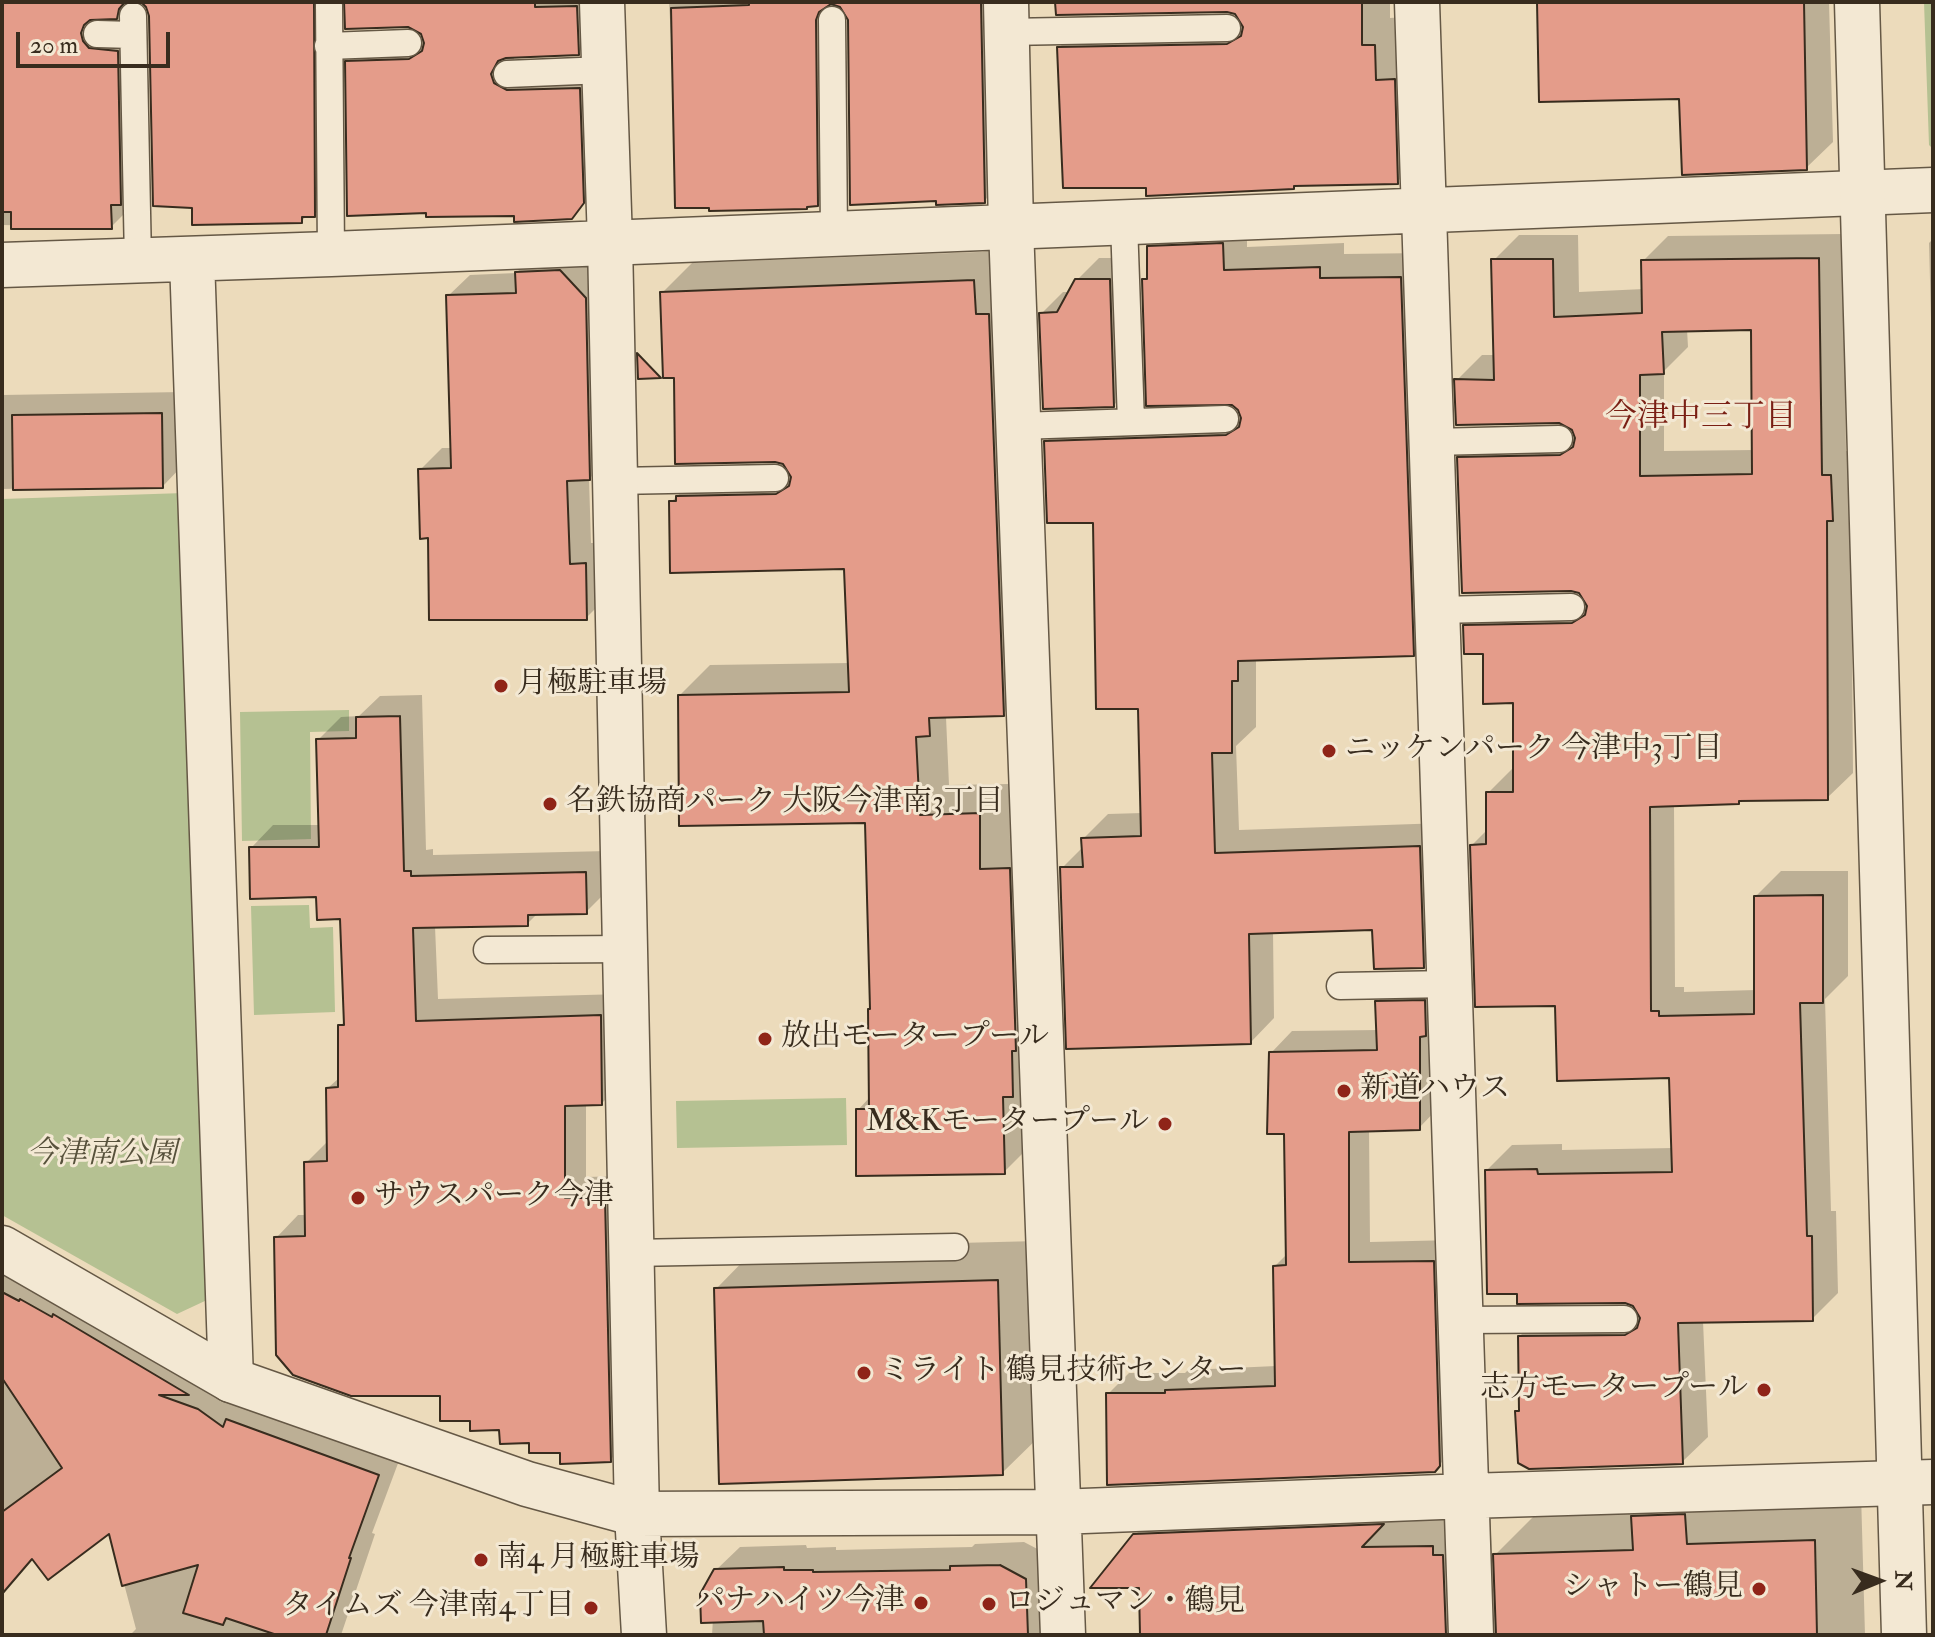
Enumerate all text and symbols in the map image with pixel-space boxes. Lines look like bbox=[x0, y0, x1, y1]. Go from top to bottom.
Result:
scale bar bbox=[20, 16, 174, 66]
text: 20 m bbox=[30, 30, 78, 61]
district label: 今津中三丁目 bbox=[1605, 400, 1797, 438]
place label: 月極駐車場 bbox=[517, 668, 667, 704]
marker: 月極駐車場 bbox=[492, 677, 510, 695]
place label: ニッケンパーク 今津中3丁目 bbox=[1345, 733, 1723, 769]
marker: ニッケンパーク 今津中3丁目 bbox=[1320, 742, 1338, 760]
place label: 名鉄協商パーク 大阪今津南3丁目 bbox=[566, 786, 1004, 822]
marker: 名鉄協商パーク 大阪今津南3丁目 bbox=[541, 795, 559, 813]
place label: 放出モータープール bbox=[781, 1021, 1049, 1057]
marker: 放出モータープール bbox=[756, 1030, 774, 1048]
place label: 新道ハウス bbox=[1360, 1073, 1510, 1109]
marker: 新道ハウス bbox=[1335, 1082, 1353, 1100]
place label: M&Kモータープール bbox=[866, 1106, 1149, 1142]
marker: M&Kモータープール bbox=[1156, 1115, 1174, 1133]
park label: 今津南公園 bbox=[27, 1138, 177, 1174]
place label: サウスパーク今津 bbox=[374, 1180, 614, 1216]
marker: サウスパーク今津 bbox=[349, 1189, 367, 1207]
place label: ミライト 鶴見技術センター bbox=[880, 1355, 1246, 1391]
marker: ミライト 鶴見技術センター bbox=[855, 1364, 873, 1382]
place label: 志方モータープール bbox=[1480, 1372, 1748, 1408]
marker: 志方モータープール bbox=[1755, 1381, 1773, 1399]
north arrow bbox=[1839, 1541, 1919, 1621]
place label: 南4 月極駐車場 bbox=[497, 1542, 699, 1578]
marker: 南4 月極駐車場 bbox=[472, 1551, 490, 1569]
text: N bbox=[1889, 1570, 1917, 1591]
place label: シャトー鶴見 bbox=[1563, 1571, 1743, 1607]
marker: シャトー鶴見 bbox=[1750, 1580, 1768, 1598]
place label: パナハイツ今津 bbox=[695, 1585, 905, 1621]
place label: ロジュマン・鶴見 bbox=[1005, 1586, 1245, 1622]
place label: タイムズ 今津南4丁目 bbox=[283, 1590, 575, 1626]
marker: パナハイツ今津 bbox=[912, 1594, 930, 1612]
marker: ロジュマン・鶴見 bbox=[980, 1595, 998, 1613]
marker: タイムズ 今津南4丁目 bbox=[582, 1599, 600, 1617]

